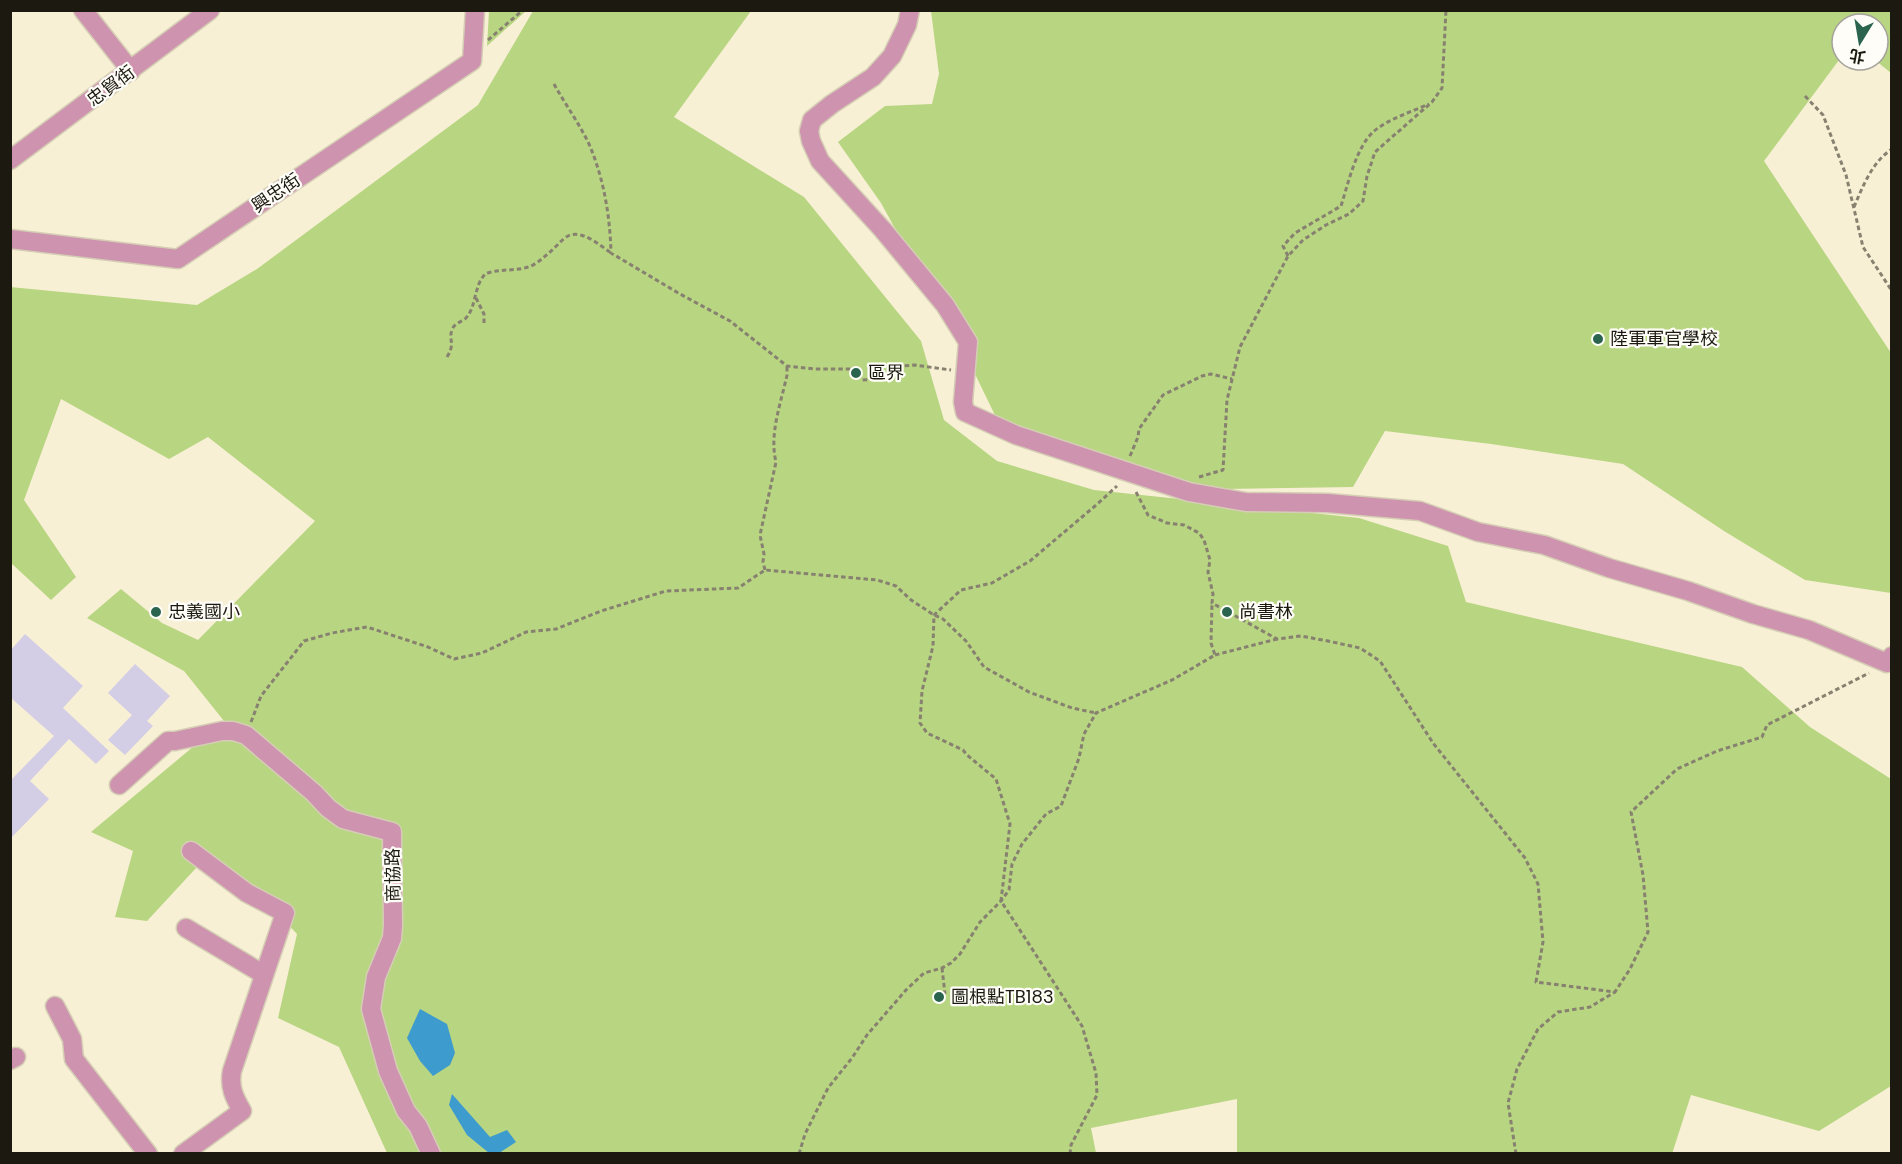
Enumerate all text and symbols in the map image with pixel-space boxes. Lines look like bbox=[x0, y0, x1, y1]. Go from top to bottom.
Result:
north arrow bbox=[1830, 12, 1890, 72]
text: 北 bbox=[1847, 43, 1867, 69]
street label: 忠貿街 bbox=[82, 59, 140, 112]
street label: 興忠街 bbox=[246, 167, 305, 218]
place label: 陸軍軍官學校 bbox=[1610, 326, 1718, 351]
marker: 陸軍軍官學校 bbox=[1591, 332, 1605, 346]
place label: 區界 bbox=[868, 360, 904, 385]
marker: 區界 bbox=[849, 366, 863, 380]
place label: 忠義國小 bbox=[168, 599, 240, 624]
place label: 尚書林 bbox=[1239, 599, 1293, 624]
marker: 忠義國小 bbox=[149, 605, 163, 619]
marker: 尚書林 bbox=[1220, 605, 1234, 619]
street label: 商協路 bbox=[380, 848, 405, 902]
place label: 圖根點TB183 bbox=[951, 984, 1054, 1009]
marker: 圖根點TB183 bbox=[932, 990, 946, 1004]

